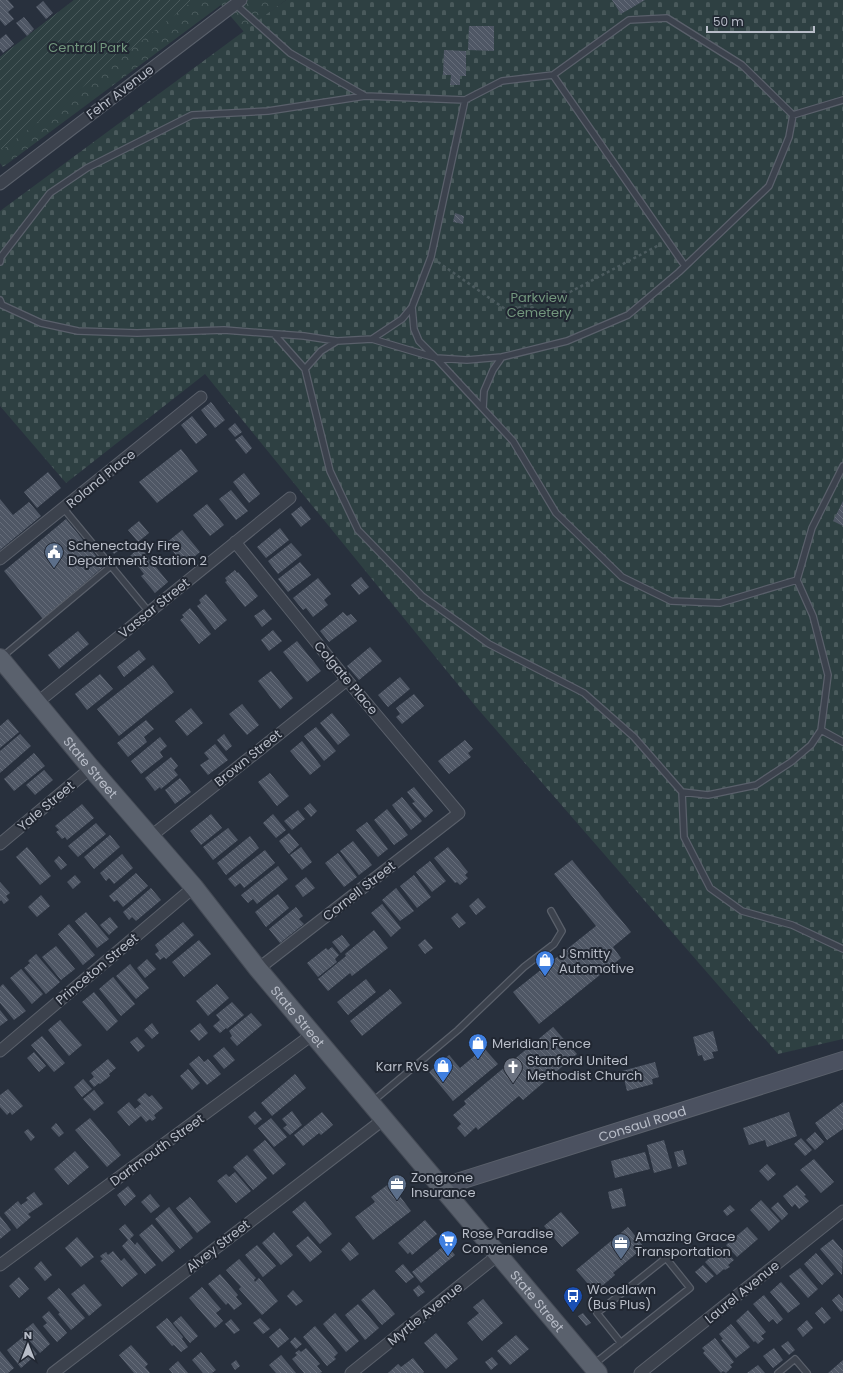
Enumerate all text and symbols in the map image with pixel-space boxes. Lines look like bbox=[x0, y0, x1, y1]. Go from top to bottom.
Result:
scale bar bbox=[707, 8, 814, 34]
text: 50 m bbox=[713, 13, 744, 30]
park label: Central Park bbox=[48, 38, 128, 57]
street label: Fehr Avenue bbox=[82, 60, 158, 124]
park label: Parkview Cemetery bbox=[507, 288, 572, 322]
street label: Roland Place bbox=[62, 445, 140, 513]
place label: Schenectady Fire Department Station 2 bbox=[68, 536, 207, 570]
public building icon: Schenectady Fire Department Station 2 bbox=[43, 541, 65, 569]
street label: Vassar Street bbox=[114, 573, 194, 643]
street label: Colgate Place bbox=[310, 637, 382, 719]
street label: Brown Street bbox=[210, 725, 286, 791]
street label: State Street bbox=[59, 732, 123, 802]
street label: Yale Street bbox=[13, 776, 79, 836]
street label: Cornell Street bbox=[319, 856, 400, 925]
street label: Princeton Street bbox=[52, 929, 143, 1009]
place label: J Smitty Automotive bbox=[559, 944, 634, 978]
shop icon: J Smitty Automotive bbox=[534, 949, 556, 977]
street label: State Street bbox=[266, 981, 330, 1052]
shop icon: Meridian Fence bbox=[467, 1032, 489, 1060]
place label: Meridian Fence bbox=[492, 1034, 591, 1053]
place label: Stanford United Methodist Church bbox=[527, 1051, 642, 1085]
shop icon: Karr RVs bbox=[432, 1055, 454, 1083]
church icon: Stanford United Methodist Church bbox=[502, 1056, 524, 1084]
place label: Karr RVs bbox=[376, 1057, 429, 1076]
street label: Consaul Road bbox=[596, 1101, 689, 1146]
street label: Dartmouth Street bbox=[106, 1109, 208, 1191]
place label: Zongrone Insurance bbox=[411, 1168, 476, 1202]
office icon: Zongrone Insurance bbox=[386, 1173, 408, 1201]
street label: Alvey Street bbox=[182, 1215, 254, 1277]
place label: Rose Paradise Convenience bbox=[462, 1224, 553, 1258]
place label: Amazing Grace Transportation bbox=[635, 1227, 735, 1261]
supermarket icon: Rose Paradise Convenience bbox=[437, 1229, 459, 1257]
office icon: Amazing Grace Transportation bbox=[610, 1232, 632, 1260]
street label: Laurel Avenue bbox=[701, 1256, 783, 1328]
street label: State Street bbox=[506, 1266, 569, 1336]
street label: Myrtle Avenue bbox=[383, 1278, 467, 1350]
place label: Woodlawn (Bus Plus) bbox=[587, 1280, 656, 1314]
bus stop icon: Woodlawn (Bus Plus) bbox=[562, 1285, 584, 1313]
north arrow bbox=[8, 1325, 48, 1365]
text: N bbox=[24, 1327, 32, 1343]

